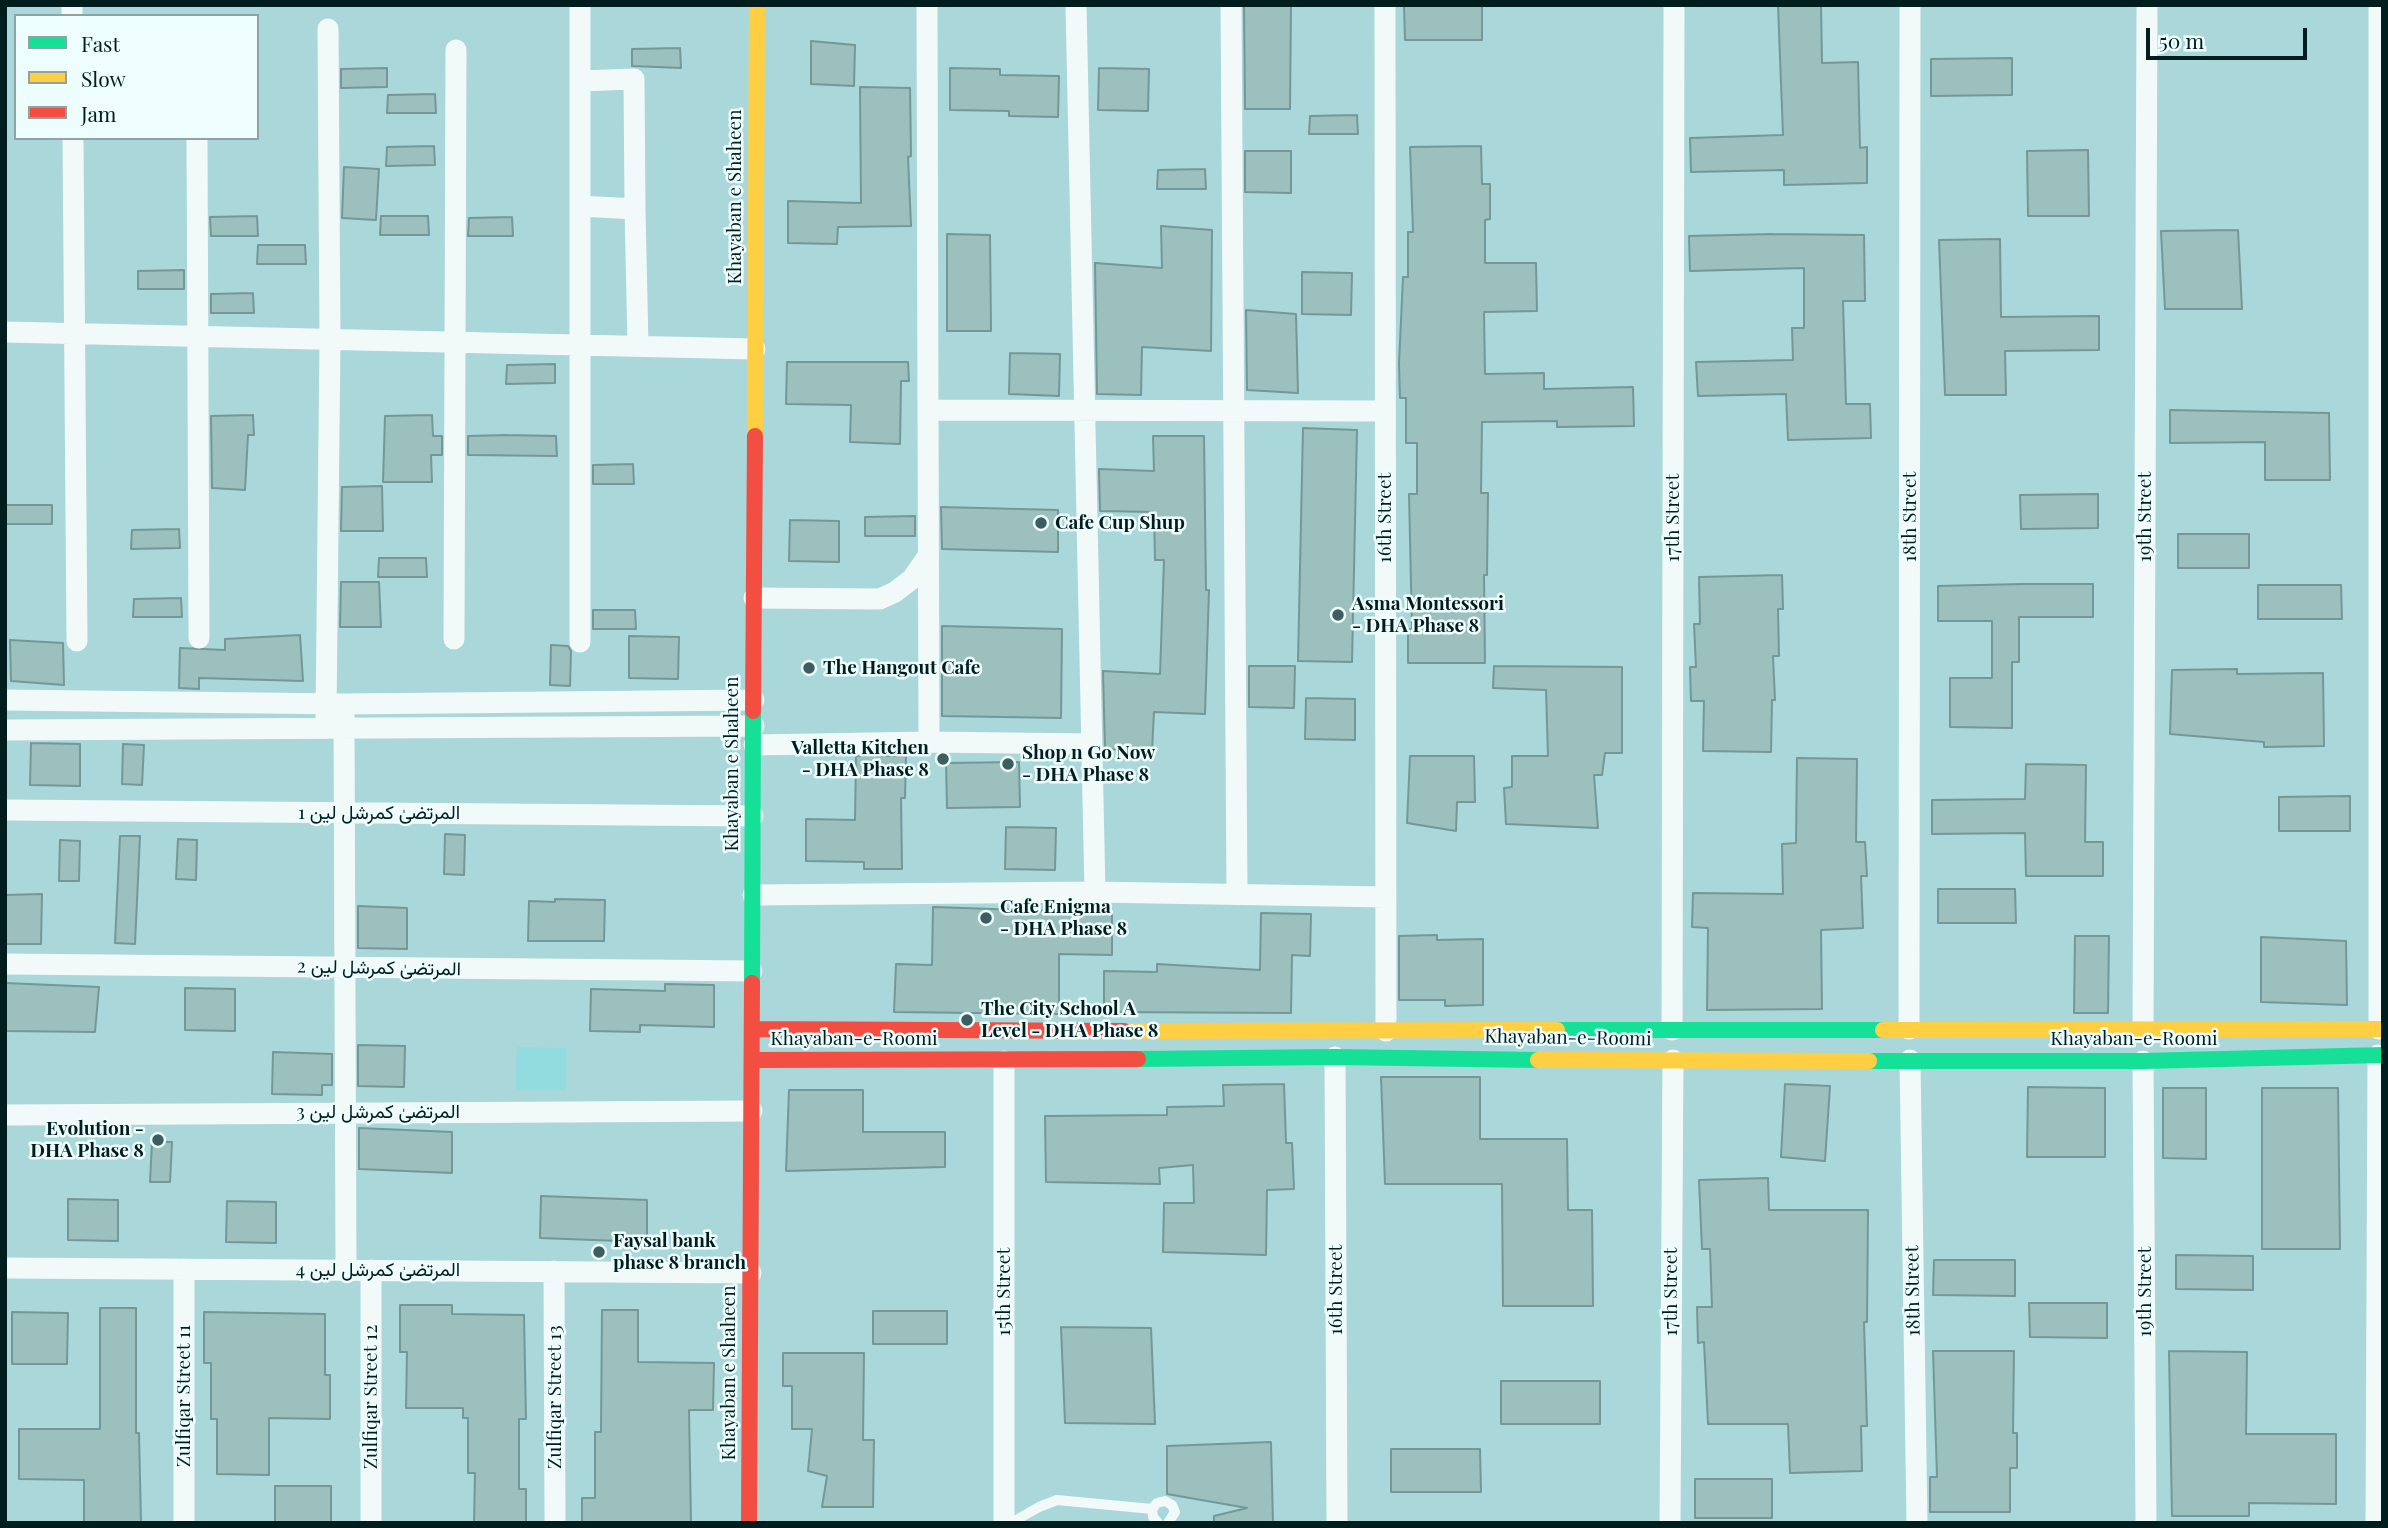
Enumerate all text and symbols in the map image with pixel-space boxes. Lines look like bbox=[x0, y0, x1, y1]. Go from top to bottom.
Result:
legend bbox=[14, 14, 259, 140]
scale bar bbox=[2150, 14, 2311, 58]
text: 50 m bbox=[2159, 26, 2204, 54]
text: Fast bbox=[81, 29, 120, 57]
text: Slow bbox=[81, 64, 126, 92]
text: Jam bbox=[81, 99, 117, 127]
street label: Khayaban e Shaheen bbox=[724, 109, 746, 285]
street label: 18th Street bbox=[1899, 472, 1921, 562]
street label: 19th Street bbox=[2134, 472, 2156, 562]
street label: 16th Street bbox=[1374, 473, 1396, 563]
street label: 17th Street bbox=[1662, 474, 1684, 562]
place label: Cafe Cup Shup bbox=[1055, 512, 1185, 534]
marker: Cafe Cup Shup bbox=[1033, 515, 1049, 531]
place label: Asma Montessori - DHA Phase 8 bbox=[1352, 593, 1504, 637]
marker: Asma Montessori - DHA Phase 8 bbox=[1330, 607, 1346, 623]
place label: The Hangout Cafe bbox=[823, 657, 980, 679]
marker: The Hangout Cafe bbox=[801, 660, 817, 676]
street label: Khayaban e Shaheen bbox=[721, 676, 743, 852]
place label: Valletta Kitchen - DHA Phase 8 bbox=[791, 737, 929, 781]
place label: Shop n Go Now - DHA Phase 8 bbox=[1022, 742, 1155, 786]
marker: Valletta Kitchen - DHA Phase 8 bbox=[935, 751, 951, 767]
marker: Shop n Go Now - DHA Phase 8 bbox=[1000, 756, 1016, 772]
street label: المرتضیٰ کمرشل لین 1 bbox=[298, 802, 460, 824]
place label: Cafe Enigma - DHA Phase 8 bbox=[1000, 896, 1127, 940]
marker: Cafe Enigma - DHA Phase 8 bbox=[978, 910, 994, 926]
street label: المرتضیٰ کمرشل لین 2 bbox=[297, 955, 461, 981]
place label: The City School A Level - DHA Phase 8 bbox=[981, 998, 1159, 1042]
marker: The City School A Level - DHA Phase 8 bbox=[959, 1012, 975, 1028]
street label: Khayaban-e-Roomi bbox=[1484, 1025, 1652, 1051]
street label: Khayaban-e-Roomi bbox=[770, 1028, 938, 1050]
street label: Khayaban-e-Roomi bbox=[2050, 1028, 2218, 1050]
street label: المرتضیٰ کمرشل لین 3 bbox=[296, 1101, 460, 1123]
place label: Evolution - DHA Phase 8 bbox=[30, 1118, 144, 1162]
marker: Evolution - DHA Phase 8 bbox=[150, 1132, 166, 1148]
place label: Faysal bank phase 8 branch bbox=[613, 1230, 746, 1274]
marker: Faysal bank phase 8 branch bbox=[591, 1244, 607, 1260]
street label: 16th Street bbox=[1325, 1245, 1347, 1335]
street label: 18th Street bbox=[1901, 1246, 1925, 1336]
street label: 19th Street bbox=[2134, 1247, 2156, 1337]
street label: 15th Street bbox=[993, 1248, 1015, 1336]
street label: 17th Street bbox=[1660, 1248, 1682, 1336]
street label: المرتضیٰ کمرشل لین 4 bbox=[296, 1259, 460, 1281]
street label: Khayaban e Shaheen bbox=[718, 1285, 740, 1461]
street label: Zulfiqar Street 11 bbox=[173, 1325, 195, 1467]
street label: Zulfiqar Street 12 bbox=[360, 1325, 382, 1469]
street label: Zulfiqar Street 13 bbox=[544, 1325, 566, 1469]

